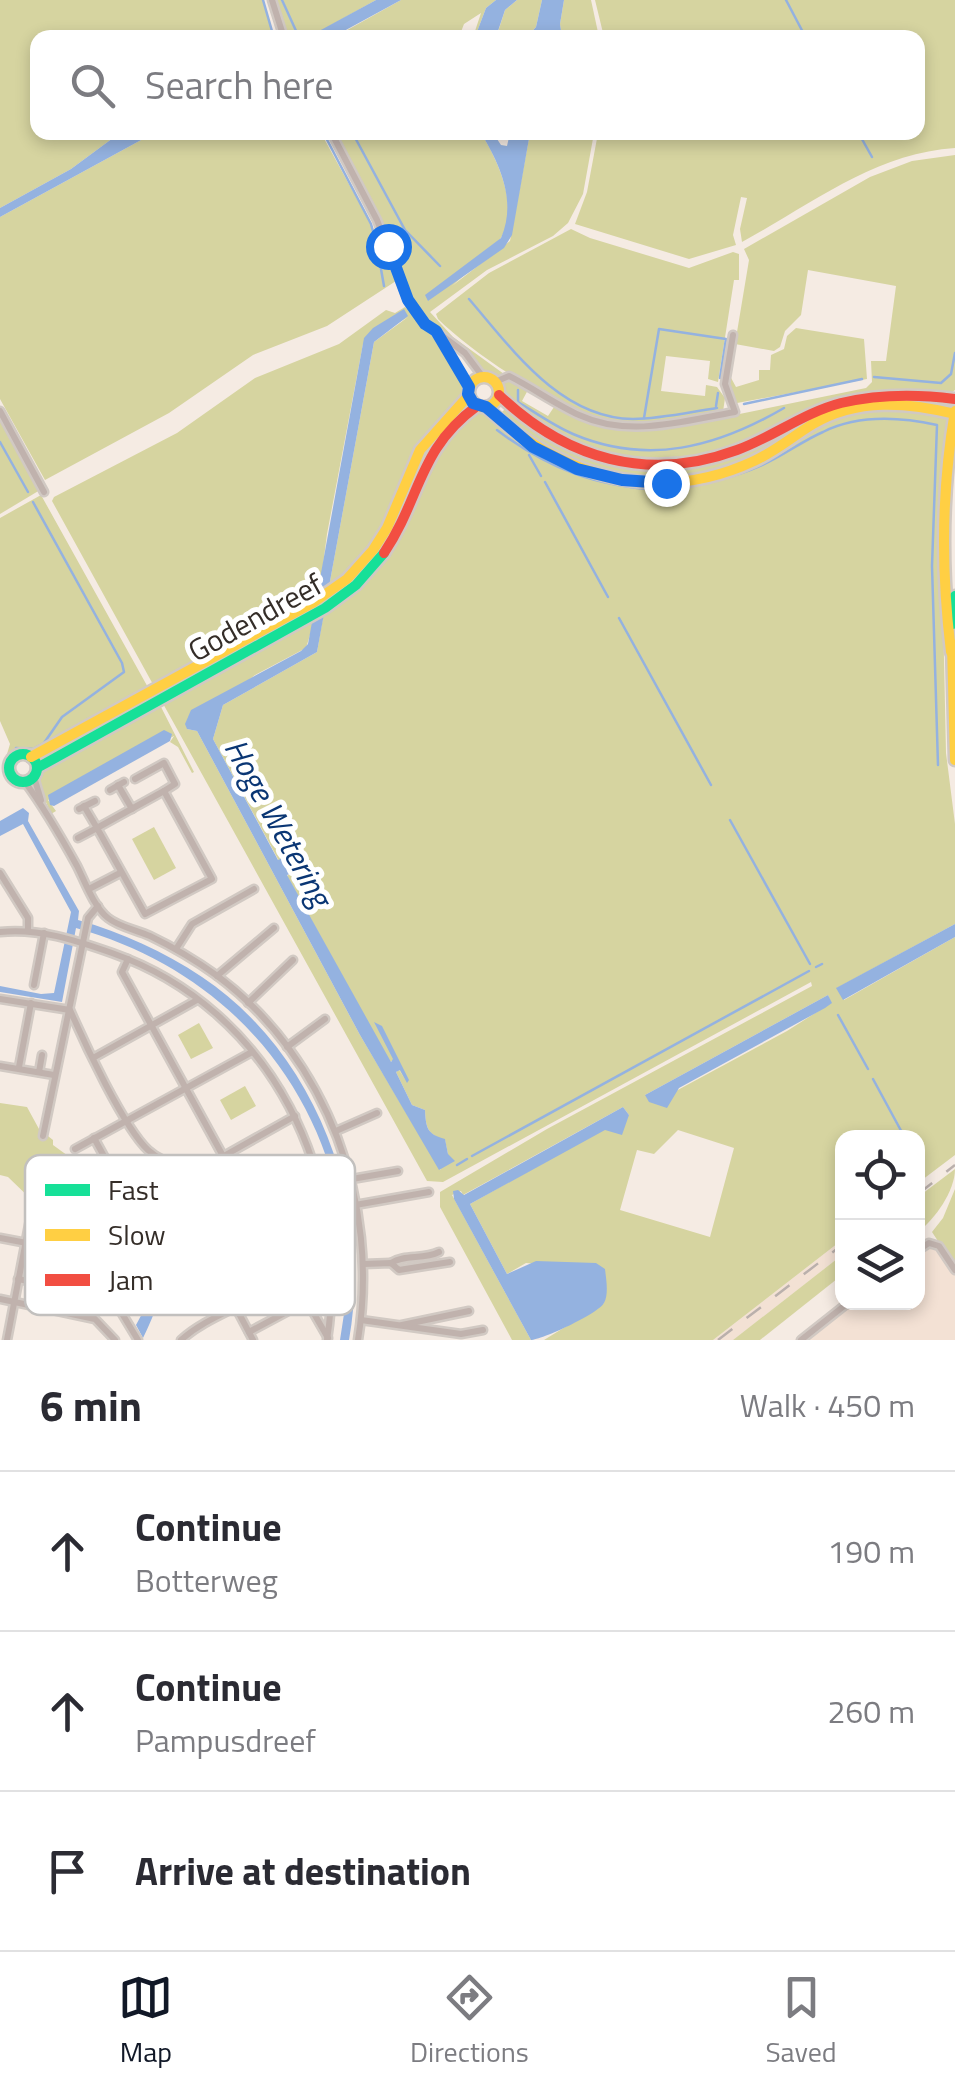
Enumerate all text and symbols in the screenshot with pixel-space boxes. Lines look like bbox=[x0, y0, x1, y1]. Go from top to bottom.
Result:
search box bbox=[30, 30, 925, 140]
text: Search here bbox=[145, 56, 333, 114]
icon: search bbox=[65, 58, 120, 113]
route start bbox=[366, 224, 412, 270]
route end bbox=[644, 461, 690, 507]
street label: Godendreef bbox=[179, 561, 331, 673]
water label: Hoge Wetering bbox=[213, 729, 347, 918]
map controls bbox=[835, 1130, 925, 1310]
button: locate bbox=[835, 1130, 925, 1220]
legend bbox=[25, 1155, 355, 1315]
text: Fast bbox=[108, 1168, 159, 1211]
text: Slow bbox=[108, 1213, 166, 1256]
button: layers bbox=[835, 1220, 925, 1310]
text: Jam bbox=[108, 1258, 154, 1301]
text: 6 min bbox=[40, 1373, 142, 1437]
text: Walk · 450 m bbox=[740, 1381, 915, 1429]
text: Continue bbox=[135, 1498, 282, 1556]
icon: ahead bbox=[40, 1524, 95, 1579]
text: 190 m bbox=[827, 1527, 915, 1575]
text: Botterweg bbox=[135, 1556, 278, 1604]
text: Continue bbox=[135, 1658, 282, 1716]
icon: ahead bbox=[40, 1684, 95, 1739]
text: 260 m bbox=[827, 1687, 915, 1735]
text: Pampusdreef bbox=[135, 1716, 316, 1764]
text: Arrive at destination bbox=[135, 1842, 471, 1900]
icon: arrive bbox=[40, 1844, 95, 1899]
tab: Map bbox=[118, 1970, 173, 2073]
tab: Directions bbox=[410, 1970, 529, 2073]
tab: Saved bbox=[765, 1970, 837, 2073]

